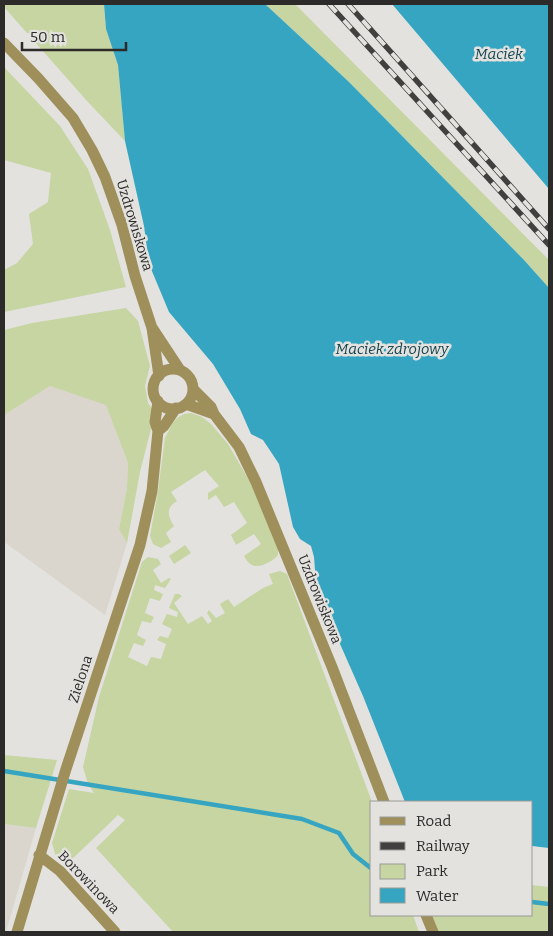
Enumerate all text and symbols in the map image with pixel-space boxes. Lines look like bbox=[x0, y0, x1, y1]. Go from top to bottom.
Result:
scale bar bbox=[22, 20, 126, 52]
text: 50 m bbox=[30, 28, 66, 46]
water label: Maciek bbox=[475, 45, 524, 63]
street label: Uzdrowiskowa bbox=[113, 177, 157, 273]
water label: Maciek zdrojowy bbox=[336, 340, 450, 358]
street label: Uzdrowiskowa bbox=[294, 552, 345, 647]
street label: Zielona bbox=[65, 653, 96, 705]
legend bbox=[370, 801, 533, 916]
text: Road bbox=[416, 812, 451, 830]
text: Railway bbox=[416, 837, 470, 855]
street label: Borowinowa bbox=[54, 847, 123, 918]
text: Park bbox=[416, 862, 448, 880]
text: Water bbox=[416, 887, 459, 905]

